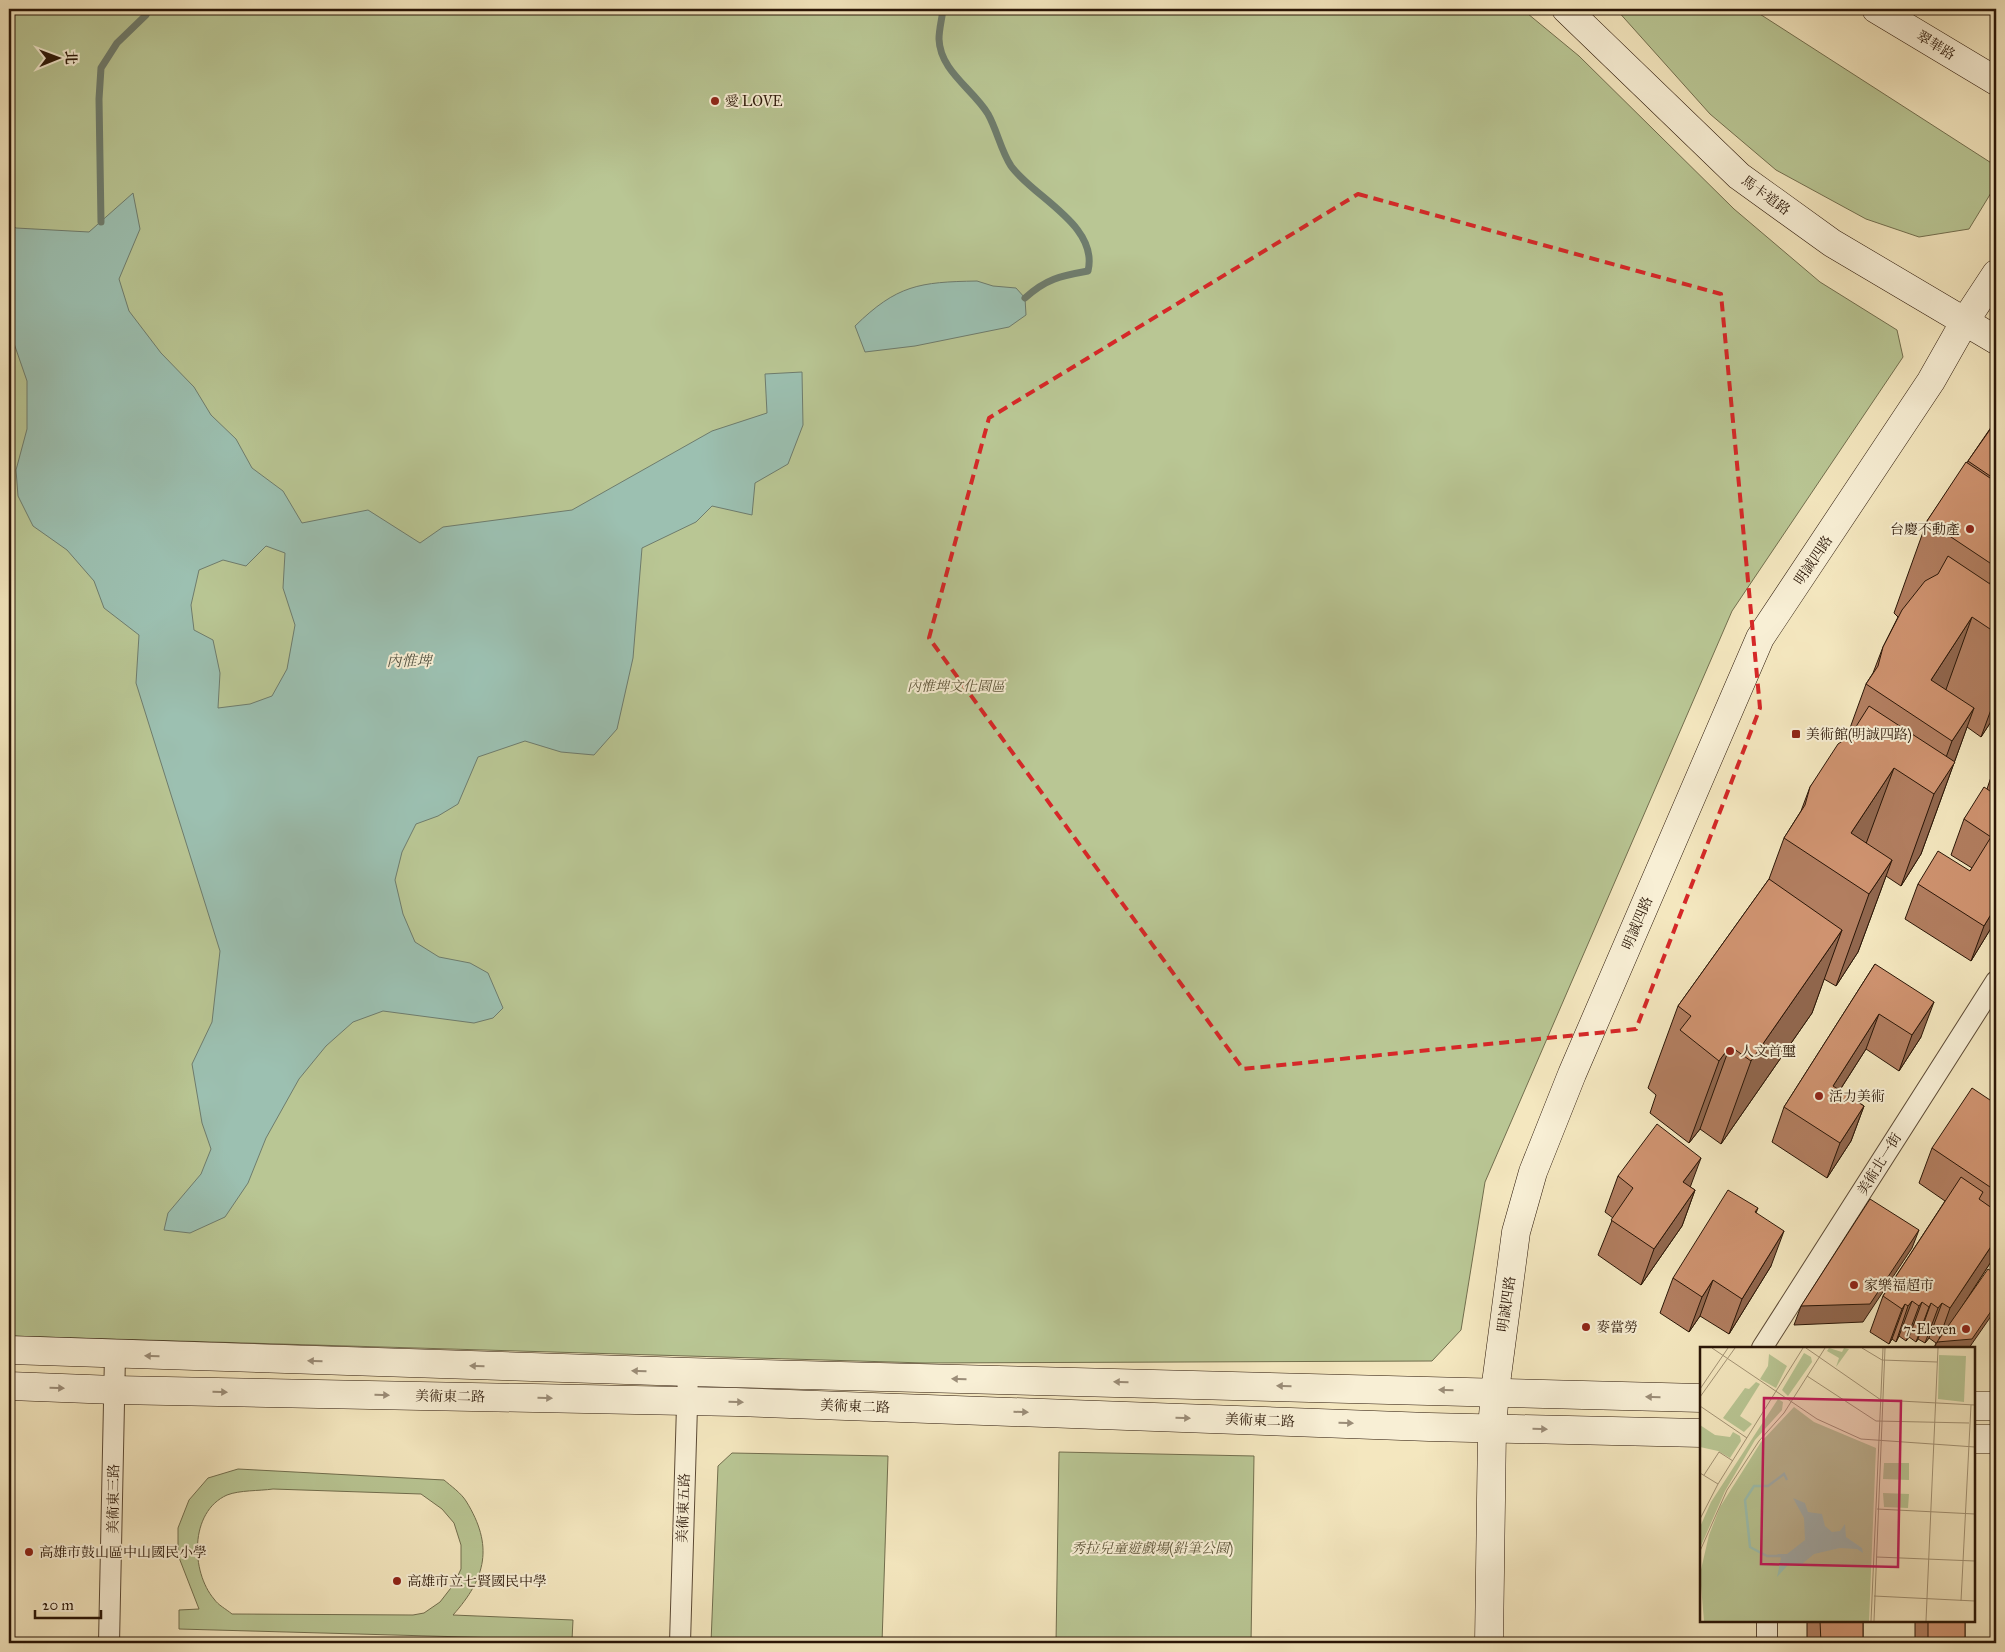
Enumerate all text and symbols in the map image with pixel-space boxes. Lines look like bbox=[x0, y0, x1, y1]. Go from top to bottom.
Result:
street label: 翠華路 bbox=[1913, 27, 1958, 64]
north arrow bbox=[32, 32, 82, 82]
text: 北 bbox=[62, 51, 79, 65]
place label: 愛 LOVE bbox=[725, 93, 782, 110]
marker: 愛 LOVE bbox=[709, 95, 721, 107]
street label: 馬卡道路 bbox=[1738, 172, 1793, 219]
place label: 台慶不動產 bbox=[1890, 521, 1960, 538]
marker: 台慶不動產 bbox=[1964, 523, 1976, 535]
street label: 明誠四路 bbox=[1791, 532, 1836, 588]
water label: 內惟埤 bbox=[386, 652, 433, 670]
park label: 內惟埤文化園區 bbox=[907, 678, 1007, 695]
place label: 美術館(明誠四路) bbox=[1806, 726, 1912, 744]
marker: 美術館(明誠四路) bbox=[1790, 728, 1802, 740]
street label: 明誠四路 bbox=[1619, 894, 1656, 952]
place label: 人文首璽 bbox=[1740, 1043, 1796, 1060]
marker: 人文首璽 bbox=[1724, 1045, 1736, 1057]
place label: 活力美術 bbox=[1829, 1088, 1885, 1105]
marker: 活力美術 bbox=[1813, 1090, 1825, 1102]
street label: 美術北一街 bbox=[1854, 1130, 1905, 1198]
street label: 明誠四路 bbox=[1494, 1275, 1519, 1333]
place label: 家樂福超市 bbox=[1864, 1277, 1934, 1294]
marker: 家樂福超市 bbox=[1848, 1279, 1860, 1291]
place label: 麥當勞 bbox=[1596, 1319, 1638, 1336]
marker: 麥當勞 bbox=[1580, 1321, 1592, 1333]
place label: 7-Eleven bbox=[1903, 1321, 1956, 1338]
marker: 7-Eleven bbox=[1960, 1323, 1972, 1335]
inset map bbox=[1700, 1347, 1975, 1622]
one-way arrow bbox=[144, 1352, 160, 1360]
one-way arrow bbox=[306, 1357, 322, 1365]
one-way arrow bbox=[469, 1361, 485, 1369]
one-way arrow bbox=[631, 1366, 647, 1374]
one-way arrow bbox=[951, 1374, 967, 1382]
one-way arrow bbox=[1113, 1378, 1129, 1386]
one-way arrow bbox=[1275, 1382, 1291, 1390]
one-way arrow bbox=[50, 1384, 66, 1392]
one-way arrow bbox=[1438, 1386, 1454, 1394]
street label: 美術東二路 bbox=[415, 1387, 485, 1406]
one-way arrow bbox=[212, 1388, 228, 1396]
one-way arrow bbox=[375, 1391, 391, 1399]
one-way arrow bbox=[1644, 1392, 1660, 1400]
one-way arrow bbox=[537, 1394, 553, 1402]
street label: 美術東二路 bbox=[820, 1397, 890, 1416]
one-way arrow bbox=[728, 1398, 744, 1406]
one-way arrow bbox=[1013, 1408, 1029, 1416]
street label: 美術東二路 bbox=[1225, 1411, 1295, 1430]
one-way arrow bbox=[1176, 1414, 1192, 1422]
one-way arrow bbox=[1338, 1420, 1354, 1428]
one-way arrow bbox=[1533, 1425, 1549, 1433]
street label: 美術東三路 bbox=[104, 1464, 123, 1534]
street label: 美術東五路 bbox=[674, 1473, 693, 1543]
park label: 秀拉兒童遊戲場(鉛筆公園) bbox=[1071, 1540, 1233, 1558]
place label: 高雄市鼓山區中山國民小學 bbox=[39, 1544, 207, 1561]
marker: 高雄市鼓山區中山國民小學 bbox=[23, 1546, 35, 1558]
place label: 高雄市立七賢國民中學 bbox=[407, 1573, 547, 1590]
marker: 高雄市立七賢國民中學 bbox=[391, 1575, 403, 1587]
scale bar bbox=[35, 1587, 101, 1619]
text: 20 m bbox=[42, 1596, 74, 1614]

